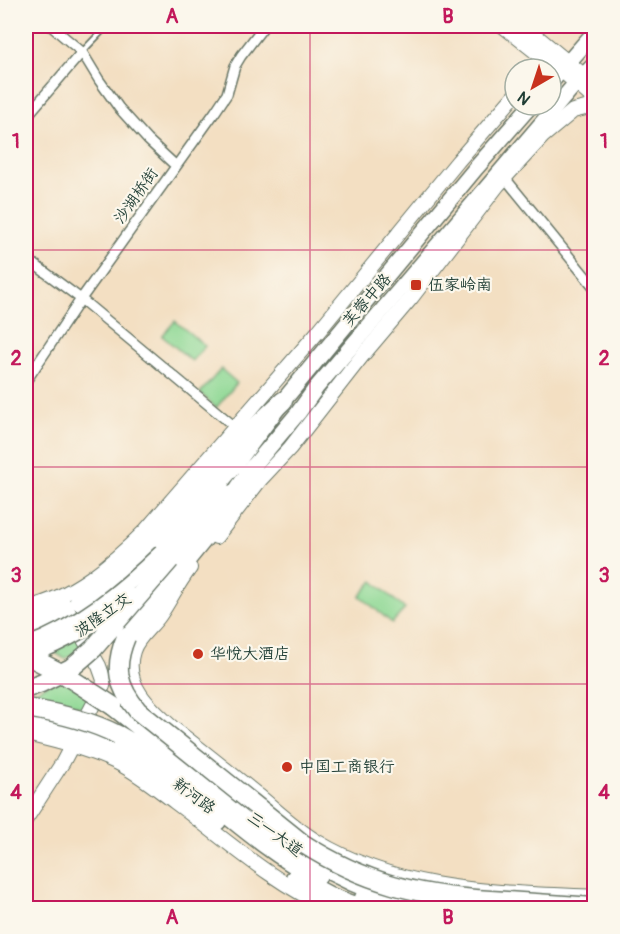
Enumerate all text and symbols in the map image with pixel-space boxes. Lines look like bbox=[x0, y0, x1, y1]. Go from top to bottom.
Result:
text: A bbox=[166, 4, 179, 29]
text: B bbox=[442, 4, 454, 29]
north arrow bbox=[503, 57, 563, 117]
text: N bbox=[514, 87, 535, 109]
text: 1 bbox=[12, 129, 20, 154]
text: 1 bbox=[600, 129, 608, 154]
street label: 沙湖桥街 bbox=[109, 164, 163, 228]
street label: 芙蓉中路 bbox=[338, 269, 396, 331]
place label: 伍家岭南 bbox=[428, 275, 492, 295]
marker: 伍家岭南 bbox=[409, 278, 423, 292]
text: 2 bbox=[10, 346, 22, 371]
text: 2 bbox=[598, 346, 610, 371]
text: 3 bbox=[10, 563, 22, 588]
text: 3 bbox=[598, 563, 610, 588]
street label: 波隆立交 bbox=[71, 588, 135, 642]
place label: 华悦大酒店 bbox=[210, 644, 290, 664]
marker: 华悦大酒店 bbox=[191, 647, 205, 661]
place label: 中国工商银行 bbox=[299, 757, 395, 777]
marker: 中国工商银行 bbox=[280, 760, 294, 774]
street label: 新河路 bbox=[169, 774, 219, 818]
text: 4 bbox=[10, 780, 22, 805]
text: 4 bbox=[598, 780, 610, 805]
street label: 三一大道 bbox=[243, 807, 307, 861]
text: A bbox=[166, 905, 179, 930]
text: B bbox=[442, 905, 454, 930]

